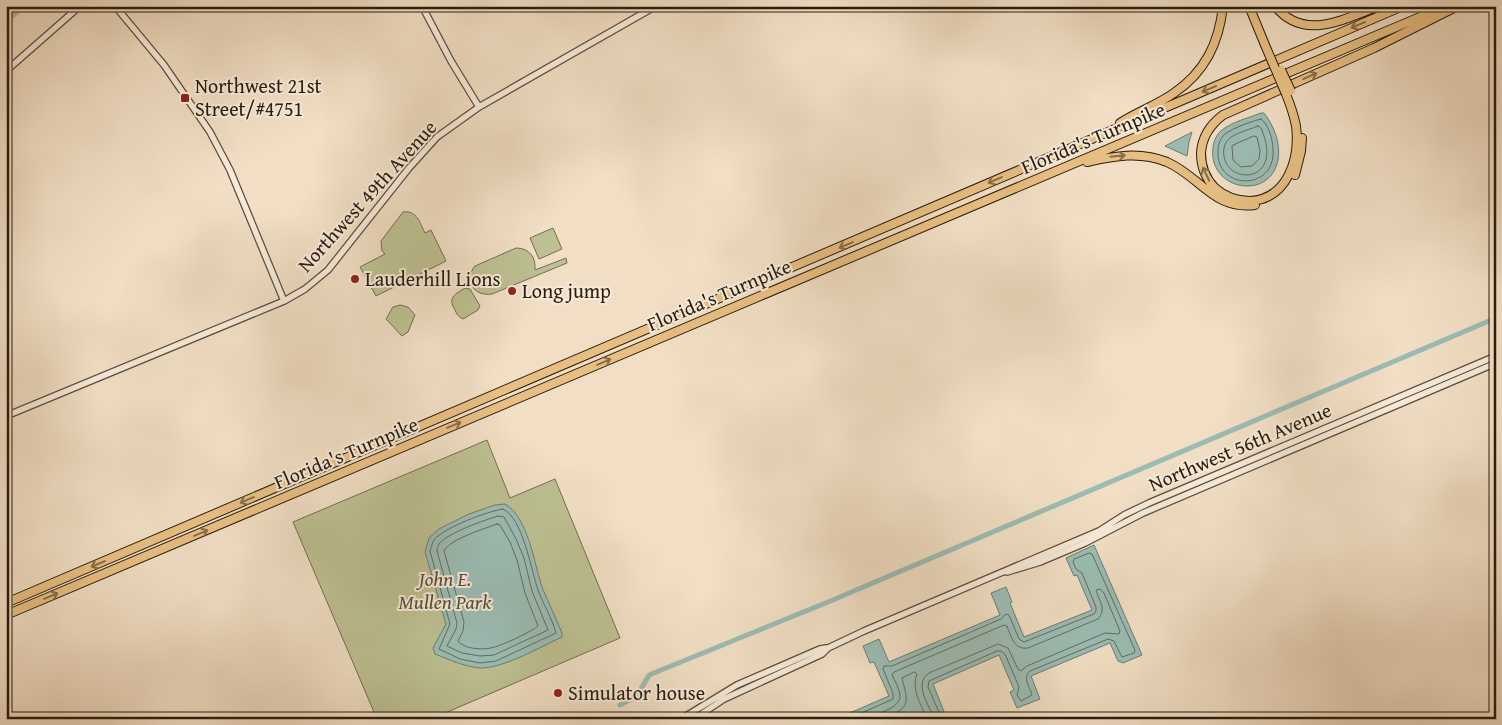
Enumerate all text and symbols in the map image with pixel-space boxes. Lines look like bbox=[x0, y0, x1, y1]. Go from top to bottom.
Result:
one-way arrow bbox=[1351, 21, 1366, 31]
place label: Northwest 21st Street/#4751 bbox=[195, 71, 322, 123]
one-way arrow bbox=[1302, 71, 1317, 81]
one-way arrow bbox=[1202, 85, 1217, 95]
marker: Northwest 21st Street/#4751 bbox=[179, 92, 191, 104]
street label: Florida's Turnpike bbox=[1016, 94, 1169, 181]
street label: Northwest 49th Avenue bbox=[290, 113, 443, 278]
one-way arrow bbox=[1110, 151, 1126, 161]
one-way arrow bbox=[1201, 167, 1211, 182]
one-way arrow bbox=[988, 176, 1003, 186]
one-way arrow bbox=[839, 240, 854, 250]
street label: Florida's Turnpike bbox=[642, 251, 795, 338]
place label: Lauderhill Lions bbox=[365, 264, 501, 293]
marker: Lauderhill Lions bbox=[349, 273, 361, 285]
place label: Long jump bbox=[522, 276, 611, 305]
marker: Long jump bbox=[506, 285, 518, 297]
one-way arrow bbox=[596, 356, 611, 366]
street label: Northwest 56th Avenue bbox=[1144, 395, 1336, 498]
street label: Florida's Turnpike bbox=[269, 409, 422, 496]
one-way arrow bbox=[446, 420, 461, 429]
one-way arrow bbox=[240, 496, 255, 506]
one-way arrow bbox=[193, 527, 208, 537]
one-way arrow bbox=[91, 560, 106, 570]
park label: John E. Mullen Park bbox=[399, 564, 492, 616]
one-way arrow bbox=[43, 591, 58, 601]
place label: Simulator house bbox=[568, 678, 705, 707]
marker: Simulator house bbox=[552, 687, 564, 699]

